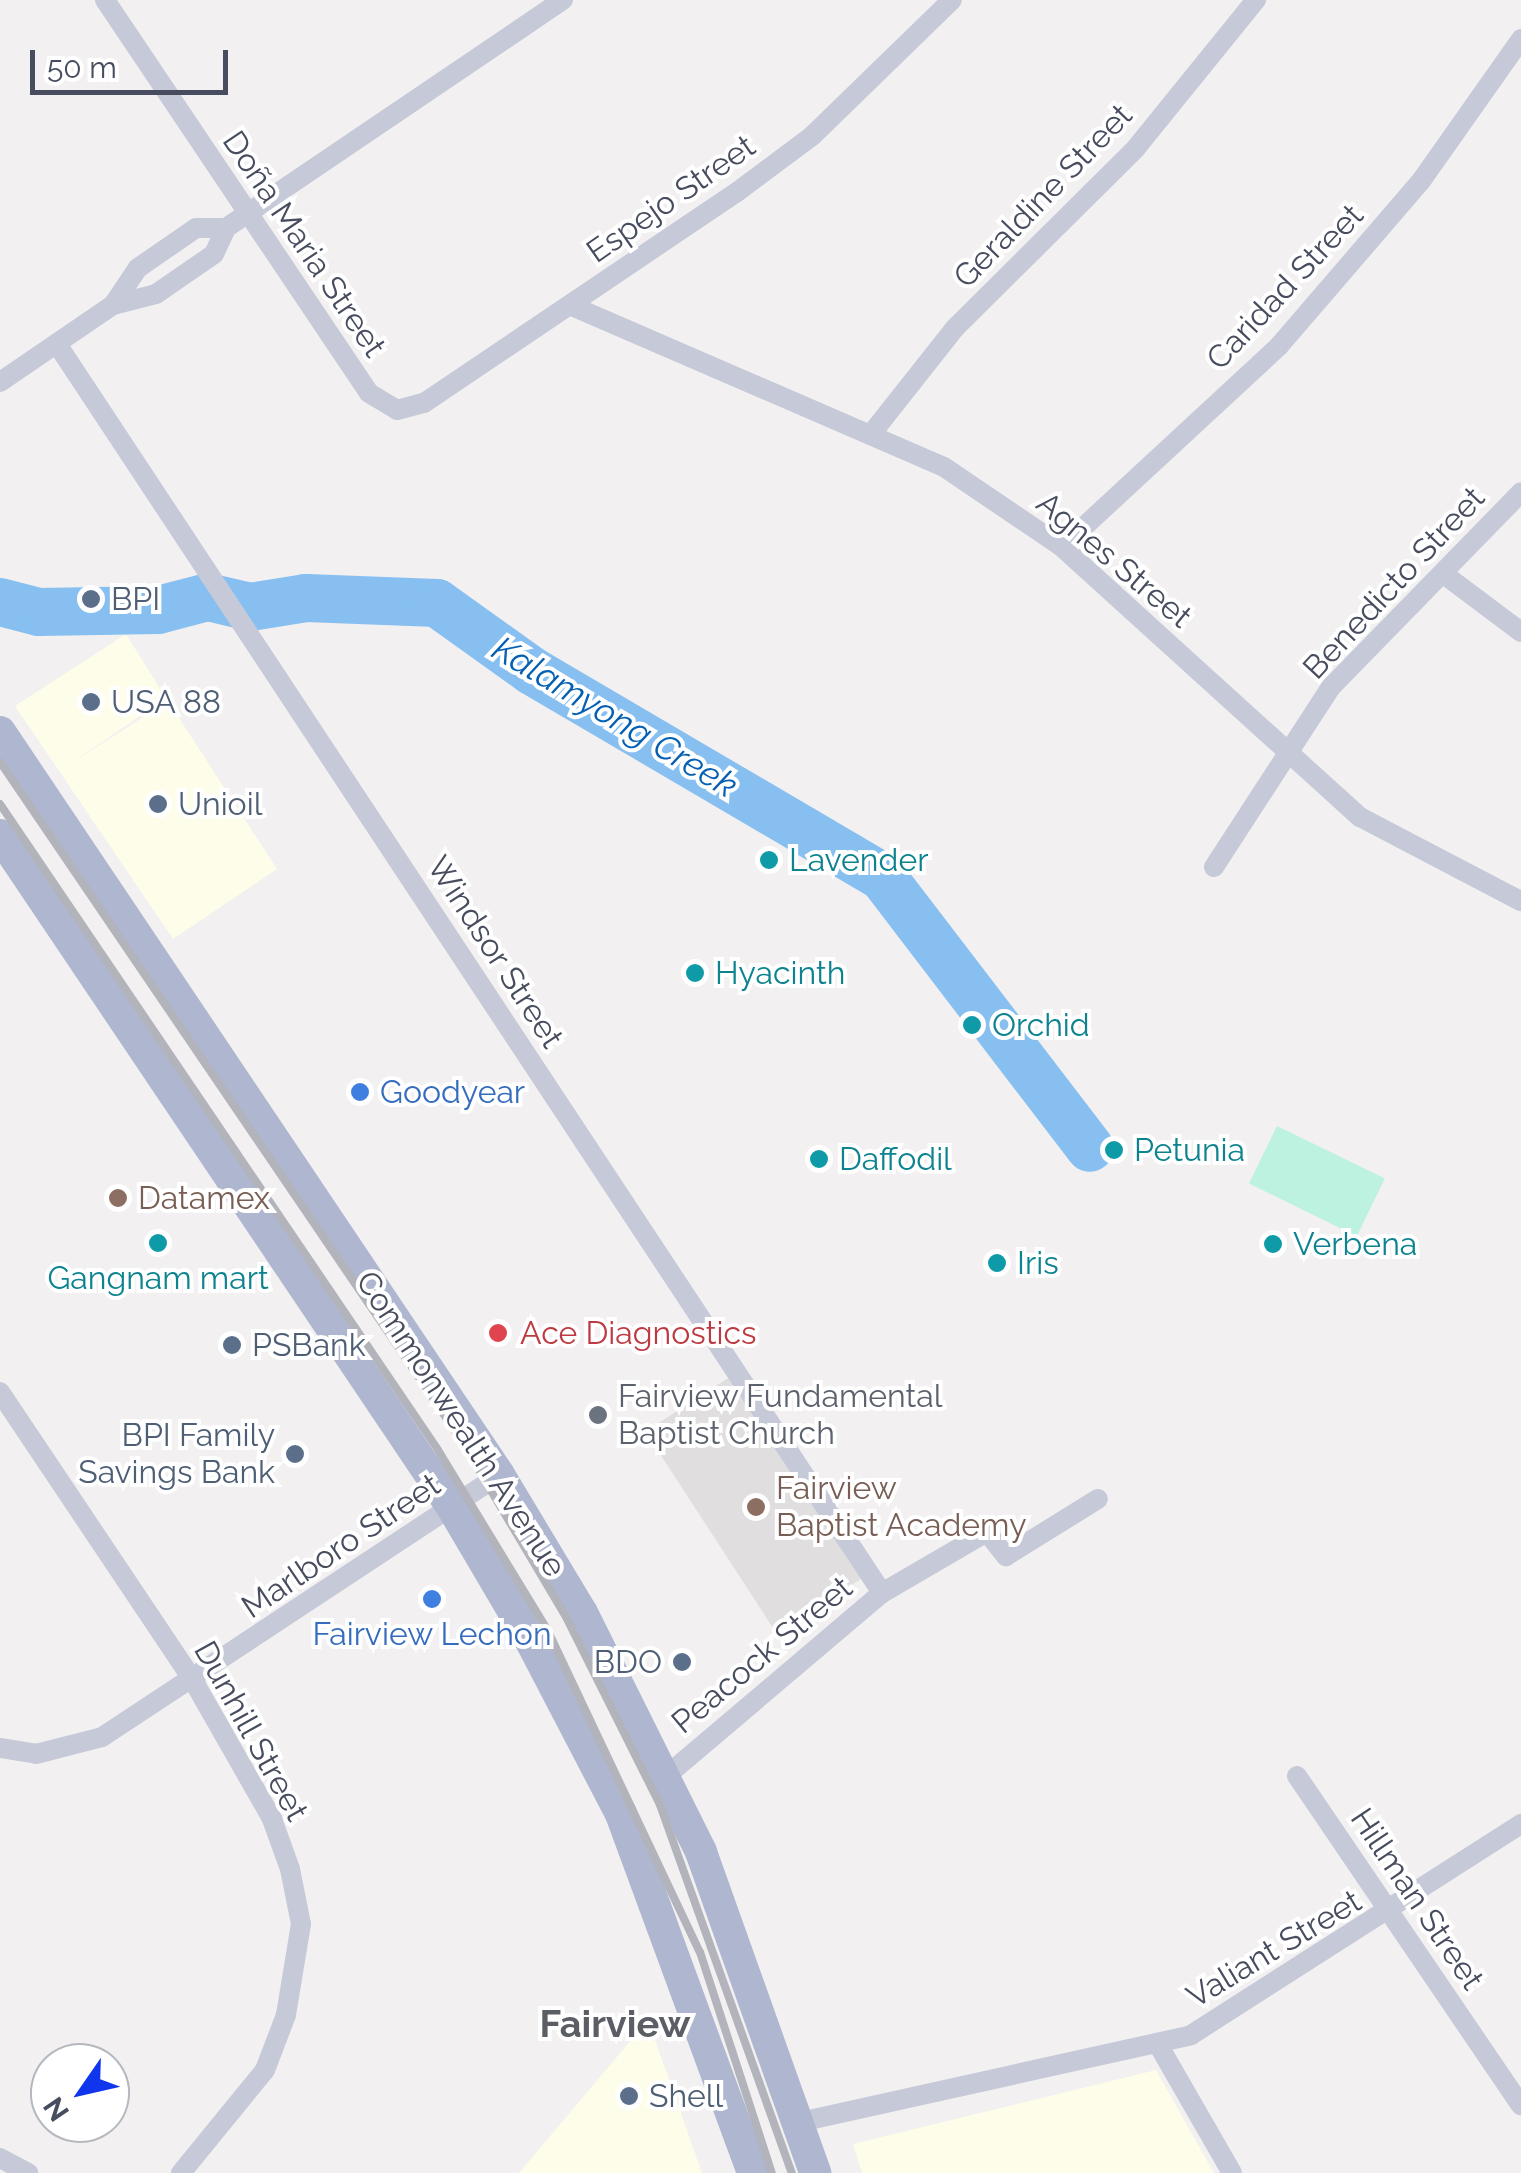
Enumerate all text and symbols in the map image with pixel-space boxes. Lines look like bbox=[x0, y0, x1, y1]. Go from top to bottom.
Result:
scale bar bbox=[35, 30, 232, 92]
text: 50 m bbox=[47, 50, 117, 85]
street label: Geraldine Street bbox=[946, 96, 1140, 296]
street label: Doña Maria Street bbox=[214, 124, 394, 364]
street label: Espejo Street bbox=[579, 127, 763, 271]
street label: Caridad Street bbox=[1199, 196, 1371, 378]
street label: Benedicto Street bbox=[1295, 479, 1493, 687]
street label: Agnes Street bbox=[1029, 484, 1199, 636]
place label: BPI bbox=[111, 580, 160, 618]
marker: BPI bbox=[80, 588, 102, 610]
water label: Kalamyong Creek bbox=[485, 627, 745, 807]
place label: USA 88 bbox=[111, 683, 222, 721]
marker: USA 88 bbox=[80, 691, 102, 713]
place label: Unioil bbox=[178, 785, 262, 823]
marker: Unioil bbox=[147, 793, 169, 815]
place label: Lavender bbox=[789, 841, 928, 879]
street label: Windsor Street bbox=[419, 849, 571, 1055]
marker: Lavender bbox=[758, 849, 780, 871]
place label: Hyacinth bbox=[715, 954, 845, 992]
marker: Hyacinth bbox=[684, 962, 706, 984]
place label: Orchid bbox=[992, 1006, 1090, 1044]
marker: Orchid bbox=[961, 1014, 983, 1036]
place label: Goodyear bbox=[380, 1073, 525, 1111]
marker: Goodyear bbox=[349, 1081, 371, 1103]
place label: Petunia bbox=[1134, 1131, 1245, 1169]
marker: Petunia bbox=[1103, 1139, 1125, 1161]
place label: Daffodil bbox=[839, 1140, 952, 1178]
marker: Daffodil bbox=[808, 1148, 830, 1170]
place label: Datamex bbox=[138, 1179, 270, 1217]
marker: Datamex bbox=[107, 1187, 129, 1209]
place label: Verbena bbox=[1293, 1225, 1417, 1263]
marker: Gangnam mart bbox=[147, 1232, 169, 1254]
marker: Verbena bbox=[1262, 1233, 1284, 1255]
place label: Iris bbox=[1017, 1244, 1059, 1282]
marker: Iris bbox=[986, 1252, 1008, 1274]
place label: Gangnam mart bbox=[47, 1259, 269, 1297]
street label: Commonwealth Avenue bbox=[348, 1264, 574, 1584]
place label: Ace Diagnostics bbox=[520, 1314, 756, 1352]
marker: Ace Diagnostics bbox=[485, 1320, 511, 1346]
place label: PSBank bbox=[252, 1326, 366, 1364]
marker: PSBank bbox=[221, 1334, 243, 1356]
place label: Fairview Fundamental Baptist Church bbox=[618, 1378, 943, 1453]
marker: Fairview Fundamental Baptist Church bbox=[587, 1404, 609, 1426]
place label: BPI Family Savings Bank bbox=[78, 1417, 275, 1492]
marker: BPI Family Savings Bank bbox=[284, 1443, 306, 1465]
street label: Marlboro Street bbox=[235, 1466, 447, 1626]
place label: Fairview Baptist Academy bbox=[776, 1470, 1028, 1545]
marker: Fairview Baptist Academy bbox=[745, 1496, 767, 1518]
street label: Peacock Street bbox=[664, 1568, 860, 1742]
marker: Fairview Lechon bbox=[421, 1588, 443, 1610]
place label: Fairview Lechon bbox=[312, 1615, 552, 1653]
street label: Dunhill Street bbox=[186, 1634, 316, 1828]
place label: BDO bbox=[594, 1643, 662, 1681]
marker: BDO bbox=[671, 1651, 693, 1673]
street label: Hillman Street bbox=[1342, 1801, 1492, 1997]
street label: Valiant Street bbox=[1180, 1882, 1368, 2016]
district label: Fairview bbox=[539, 2001, 691, 2047]
north arrow bbox=[30, 2043, 130, 2143]
place label: Shell bbox=[649, 2077, 723, 2115]
marker: Shell bbox=[618, 2085, 640, 2107]
text: N bbox=[37, 2091, 76, 2127]

